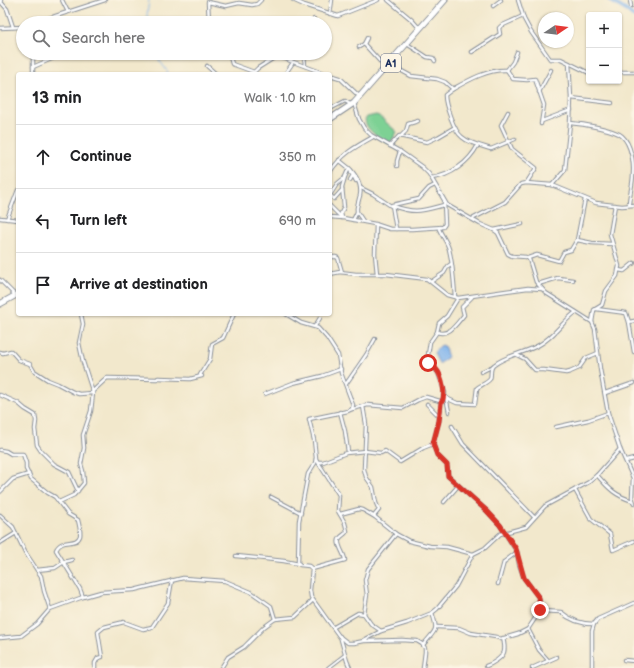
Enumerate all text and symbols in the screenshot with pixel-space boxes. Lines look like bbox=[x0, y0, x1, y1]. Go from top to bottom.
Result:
north arrow bbox=[538, 12, 574, 48]
map controls bbox=[586, 12, 622, 84]
button: + bbox=[586, 12, 622, 48]
search box bbox=[16, 16, 332, 60]
icon: search bbox=[30, 27, 52, 49]
text: Search here bbox=[62, 29, 145, 48]
button: − bbox=[586, 48, 622, 84]
road number: A1 bbox=[381, 54, 401, 72]
text: 13 min bbox=[32, 88, 82, 108]
text: Walk · 1.0 km bbox=[244, 90, 316, 106]
icon: ahead bbox=[32, 146, 54, 168]
text: Continue bbox=[70, 147, 132, 166]
text: 350 m bbox=[279, 149, 316, 165]
icon: left bbox=[32, 210, 54, 232]
text: Turn left bbox=[70, 211, 127, 230]
text: 690 m bbox=[279, 213, 316, 229]
icon: arrive bbox=[32, 274, 54, 296]
text: Arrive at destination bbox=[70, 275, 208, 294]
route start bbox=[419, 354, 437, 372]
route end bbox=[531, 601, 549, 619]

